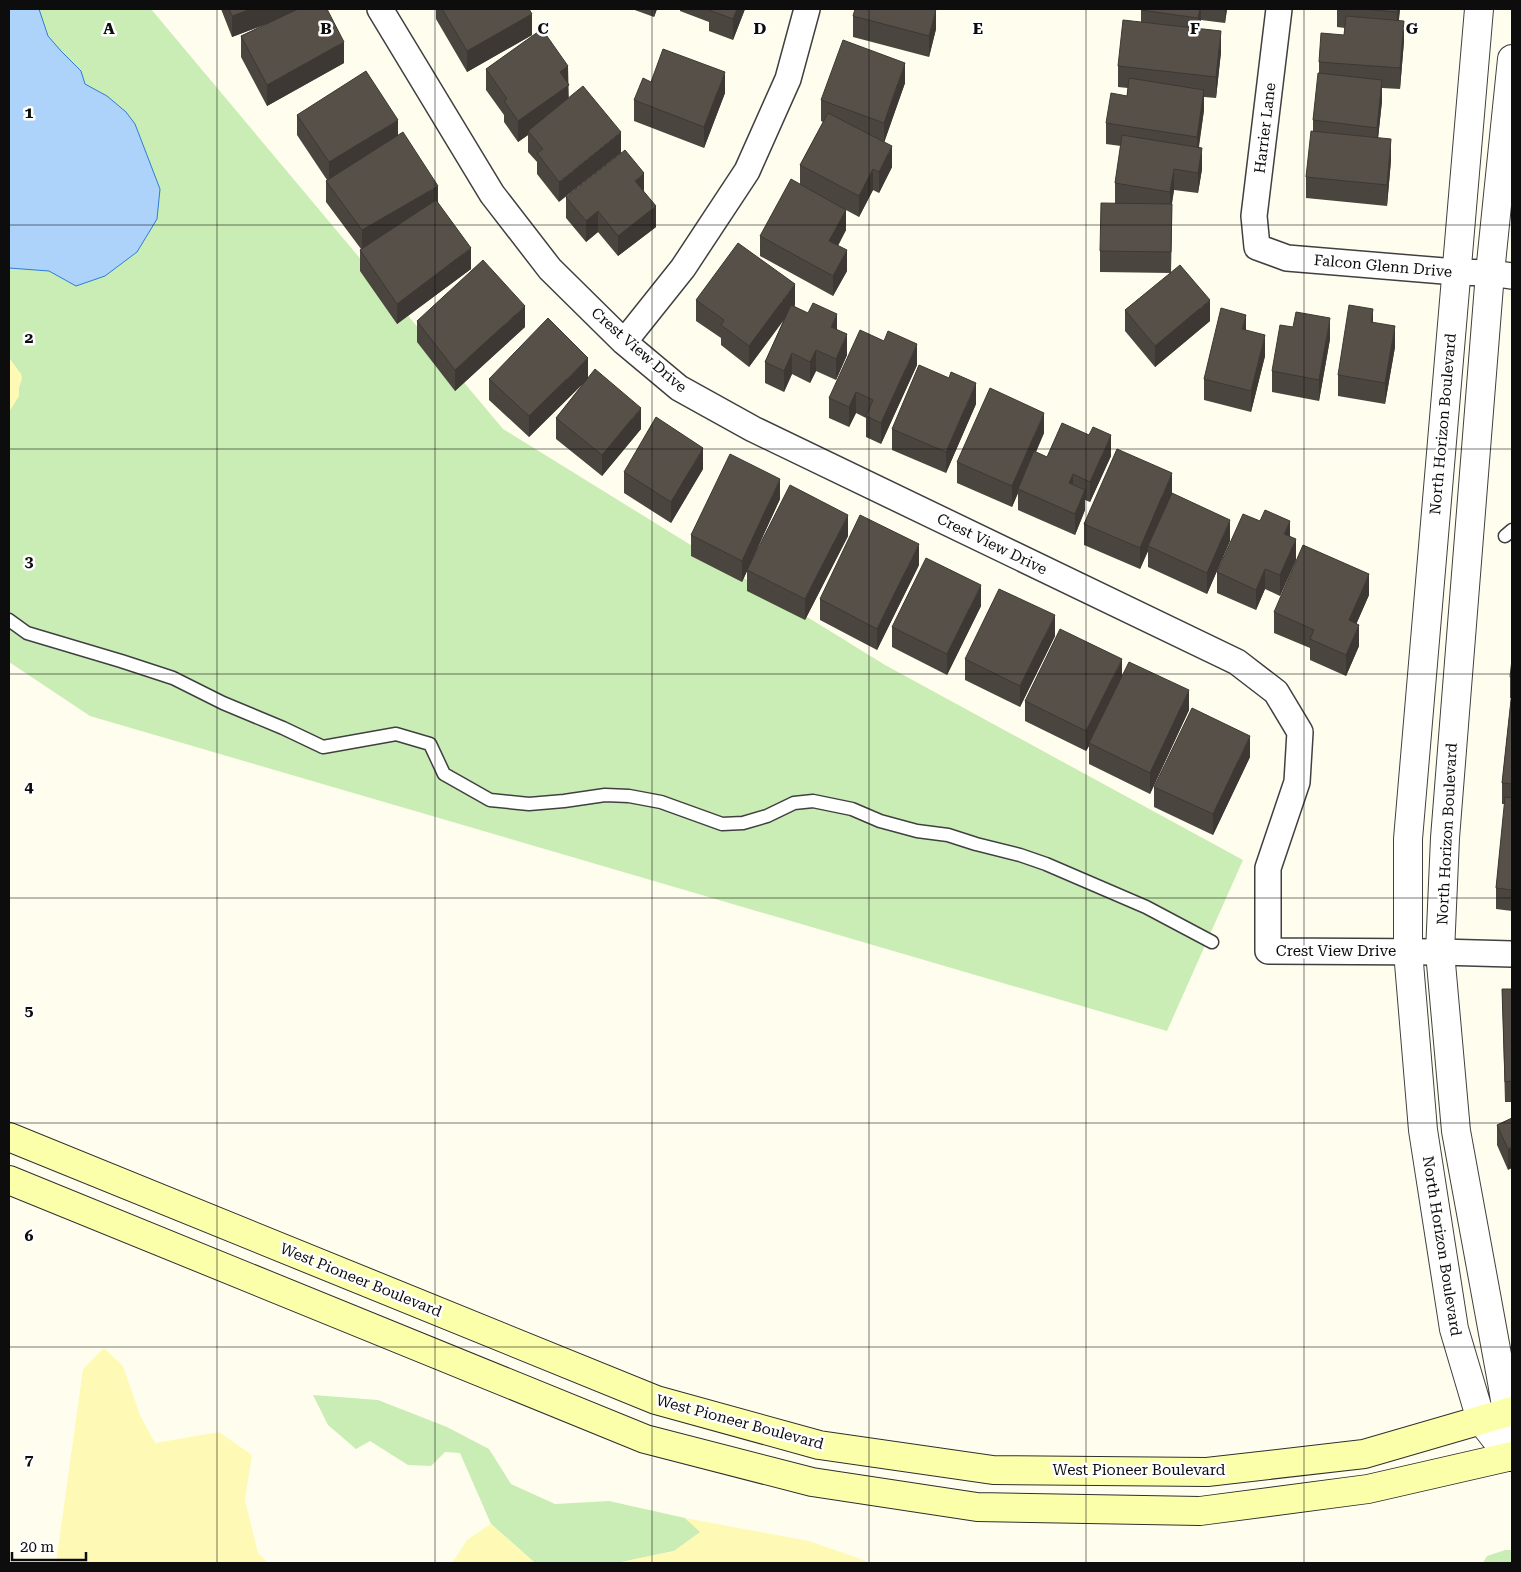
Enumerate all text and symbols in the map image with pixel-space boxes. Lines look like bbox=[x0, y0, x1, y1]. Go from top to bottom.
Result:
text: A bbox=[103, 19, 115, 38]
text: B bbox=[320, 19, 332, 38]
text: C bbox=[537, 19, 549, 38]
text: D bbox=[754, 19, 767, 38]
text: E bbox=[973, 19, 983, 38]
text: F bbox=[1190, 19, 1200, 38]
text: G bbox=[1406, 19, 1419, 38]
street label: Harrier Lane bbox=[1251, 82, 1279, 174]
text: 1 bbox=[25, 103, 34, 122]
street label: Falcon Glenn Drive bbox=[1313, 251, 1453, 281]
street label: Crest View Drive bbox=[588, 304, 690, 396]
text: 2 bbox=[25, 328, 34, 347]
street label: North Horizon Boulevard bbox=[1426, 332, 1460, 516]
street label: Crest View Drive bbox=[934, 510, 1050, 578]
text: 3 bbox=[25, 552, 34, 571]
street label: North Horizon Boulevard bbox=[1433, 742, 1461, 926]
text: 4 bbox=[25, 777, 34, 796]
street label: Crest View Drive bbox=[1276, 942, 1396, 960]
text: 5 bbox=[25, 1001, 34, 1020]
street label: North Horizon Boulevard bbox=[1419, 1155, 1465, 1338]
text: 6 bbox=[25, 1226, 34, 1245]
street label: West Pioneer Boulevard bbox=[278, 1239, 445, 1321]
street label: West Pioneer Boulevard bbox=[654, 1391, 826, 1453]
text: 7 bbox=[25, 1450, 34, 1469]
street label: West Pioneer Boulevard bbox=[1053, 1461, 1226, 1479]
scale bar bbox=[12, 1530, 86, 1562]
text: 20 m bbox=[20, 1538, 55, 1556]

